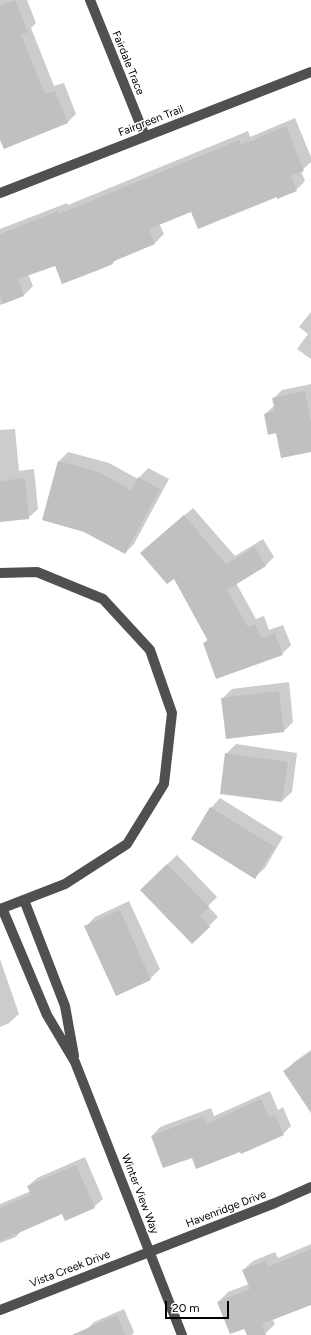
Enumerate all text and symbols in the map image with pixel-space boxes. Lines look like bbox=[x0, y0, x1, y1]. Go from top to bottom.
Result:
street label: Fairdale Trace bbox=[109, 29, 147, 97]
street label: Fairgreen Trail bbox=[117, 103, 185, 139]
street label: Winter View Way bbox=[119, 1152, 161, 1236]
street label: Havenridge Drive bbox=[184, 1188, 268, 1230]
street label: Vista Creek Drive bbox=[28, 1248, 112, 1290]
scale bar bbox=[167, 1293, 231, 1319]
text: 20 m bbox=[172, 1301, 200, 1315]

